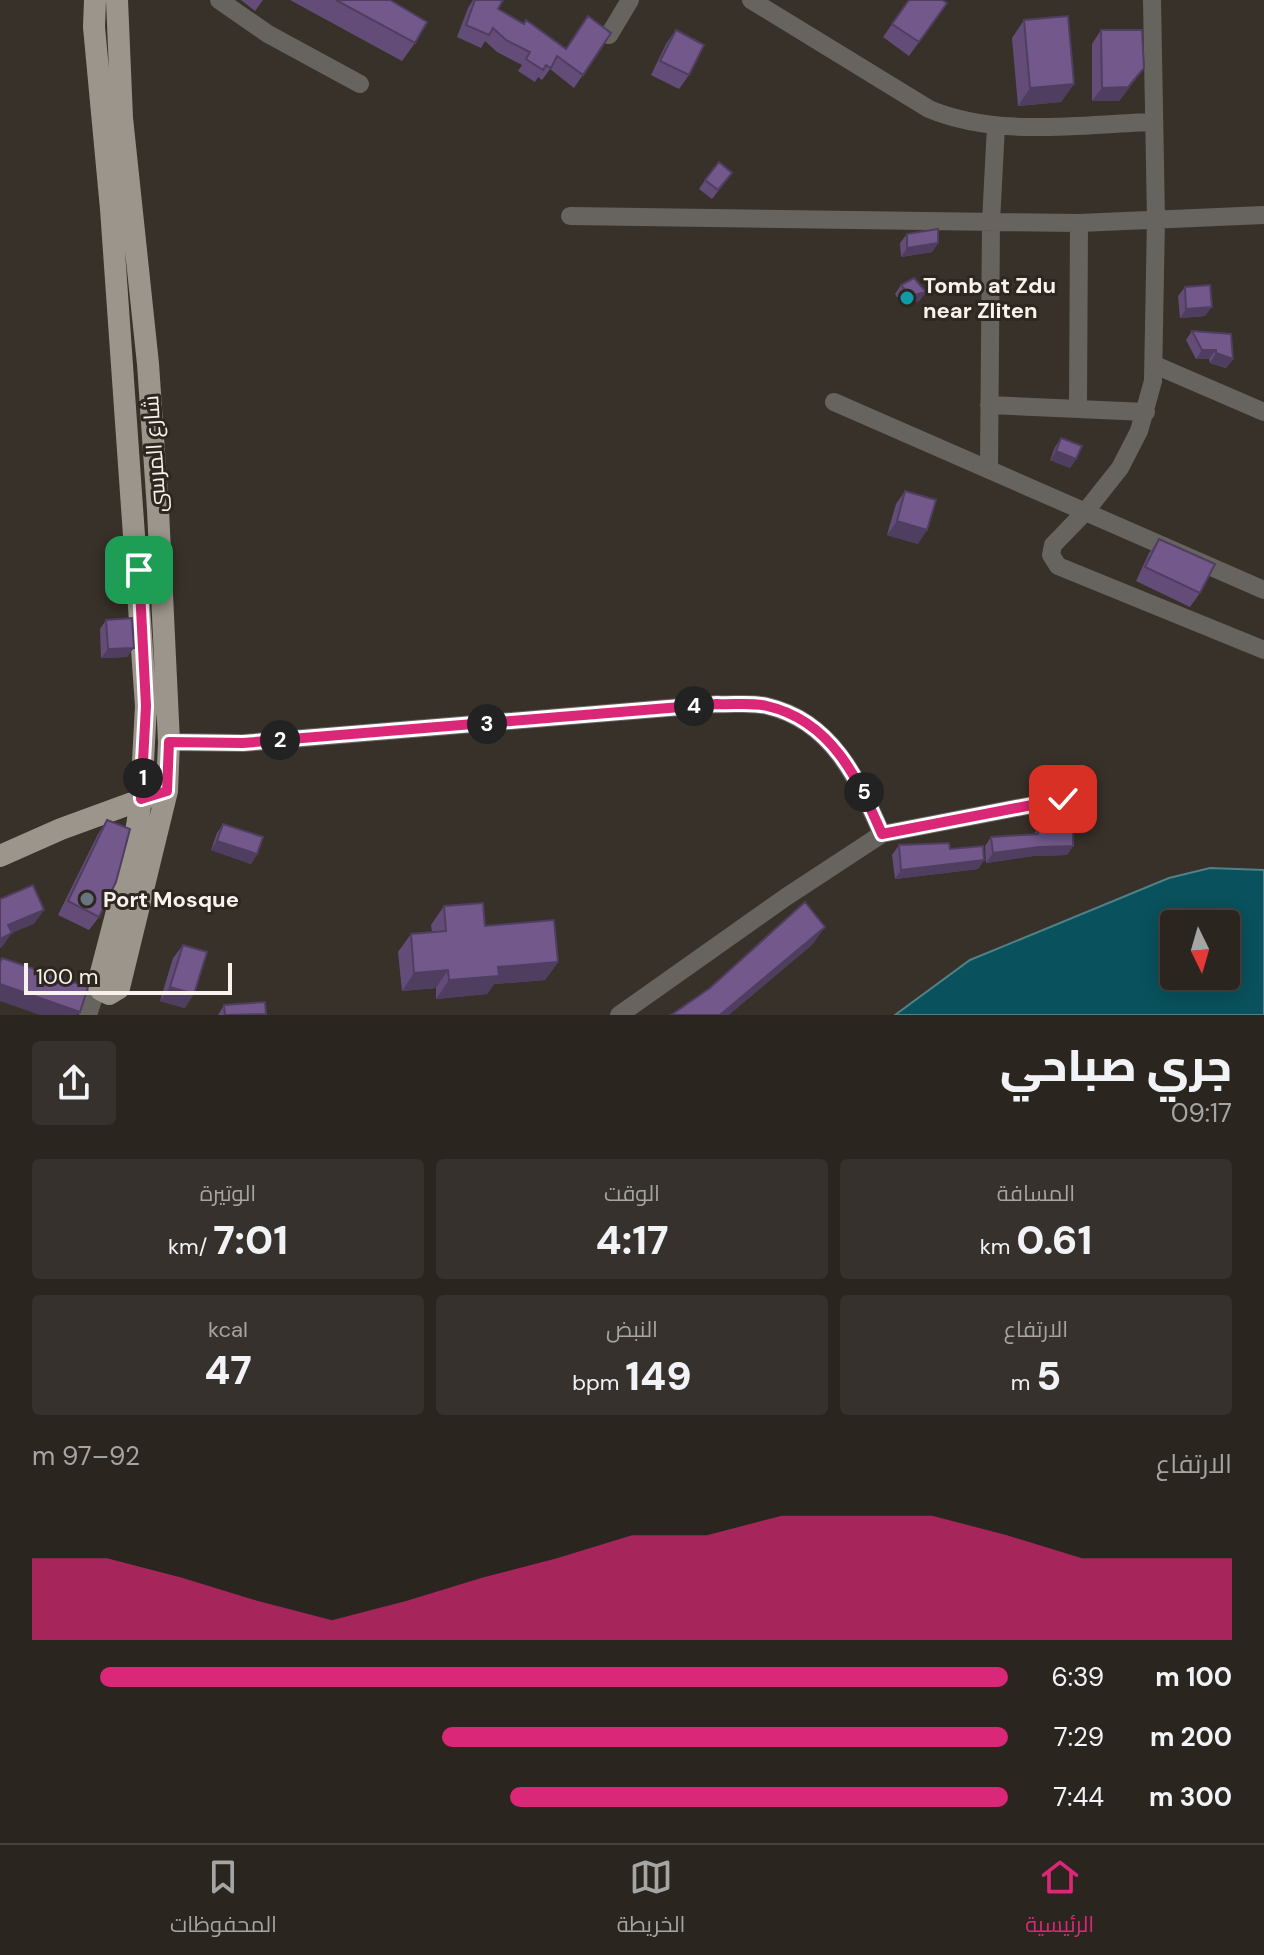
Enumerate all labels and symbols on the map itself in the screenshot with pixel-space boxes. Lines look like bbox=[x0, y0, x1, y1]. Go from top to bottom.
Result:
place label: Tomb at Zdu near Zliten bbox=[923, 271, 1056, 325]
marker: Tomb at Zdu near Zliten bbox=[898, 289, 916, 307]
street label: شارع المرسى bbox=[136, 394, 173, 514]
pin bbox=[105, 536, 173, 604]
pin: 4 bbox=[674, 686, 714, 726]
pin: 3 bbox=[467, 704, 507, 744]
pin: 2 bbox=[260, 720, 300, 760]
pin: 1 bbox=[123, 758, 163, 798]
pin bbox=[1029, 765, 1097, 833]
pin: 5 bbox=[844, 772, 884, 812]
place label: Port Mosque bbox=[103, 885, 239, 914]
marker: Port Mosque bbox=[78, 890, 96, 908]
north arrow bbox=[1160, 910, 1240, 990]
scale bar bbox=[24, 959, 232, 995]

